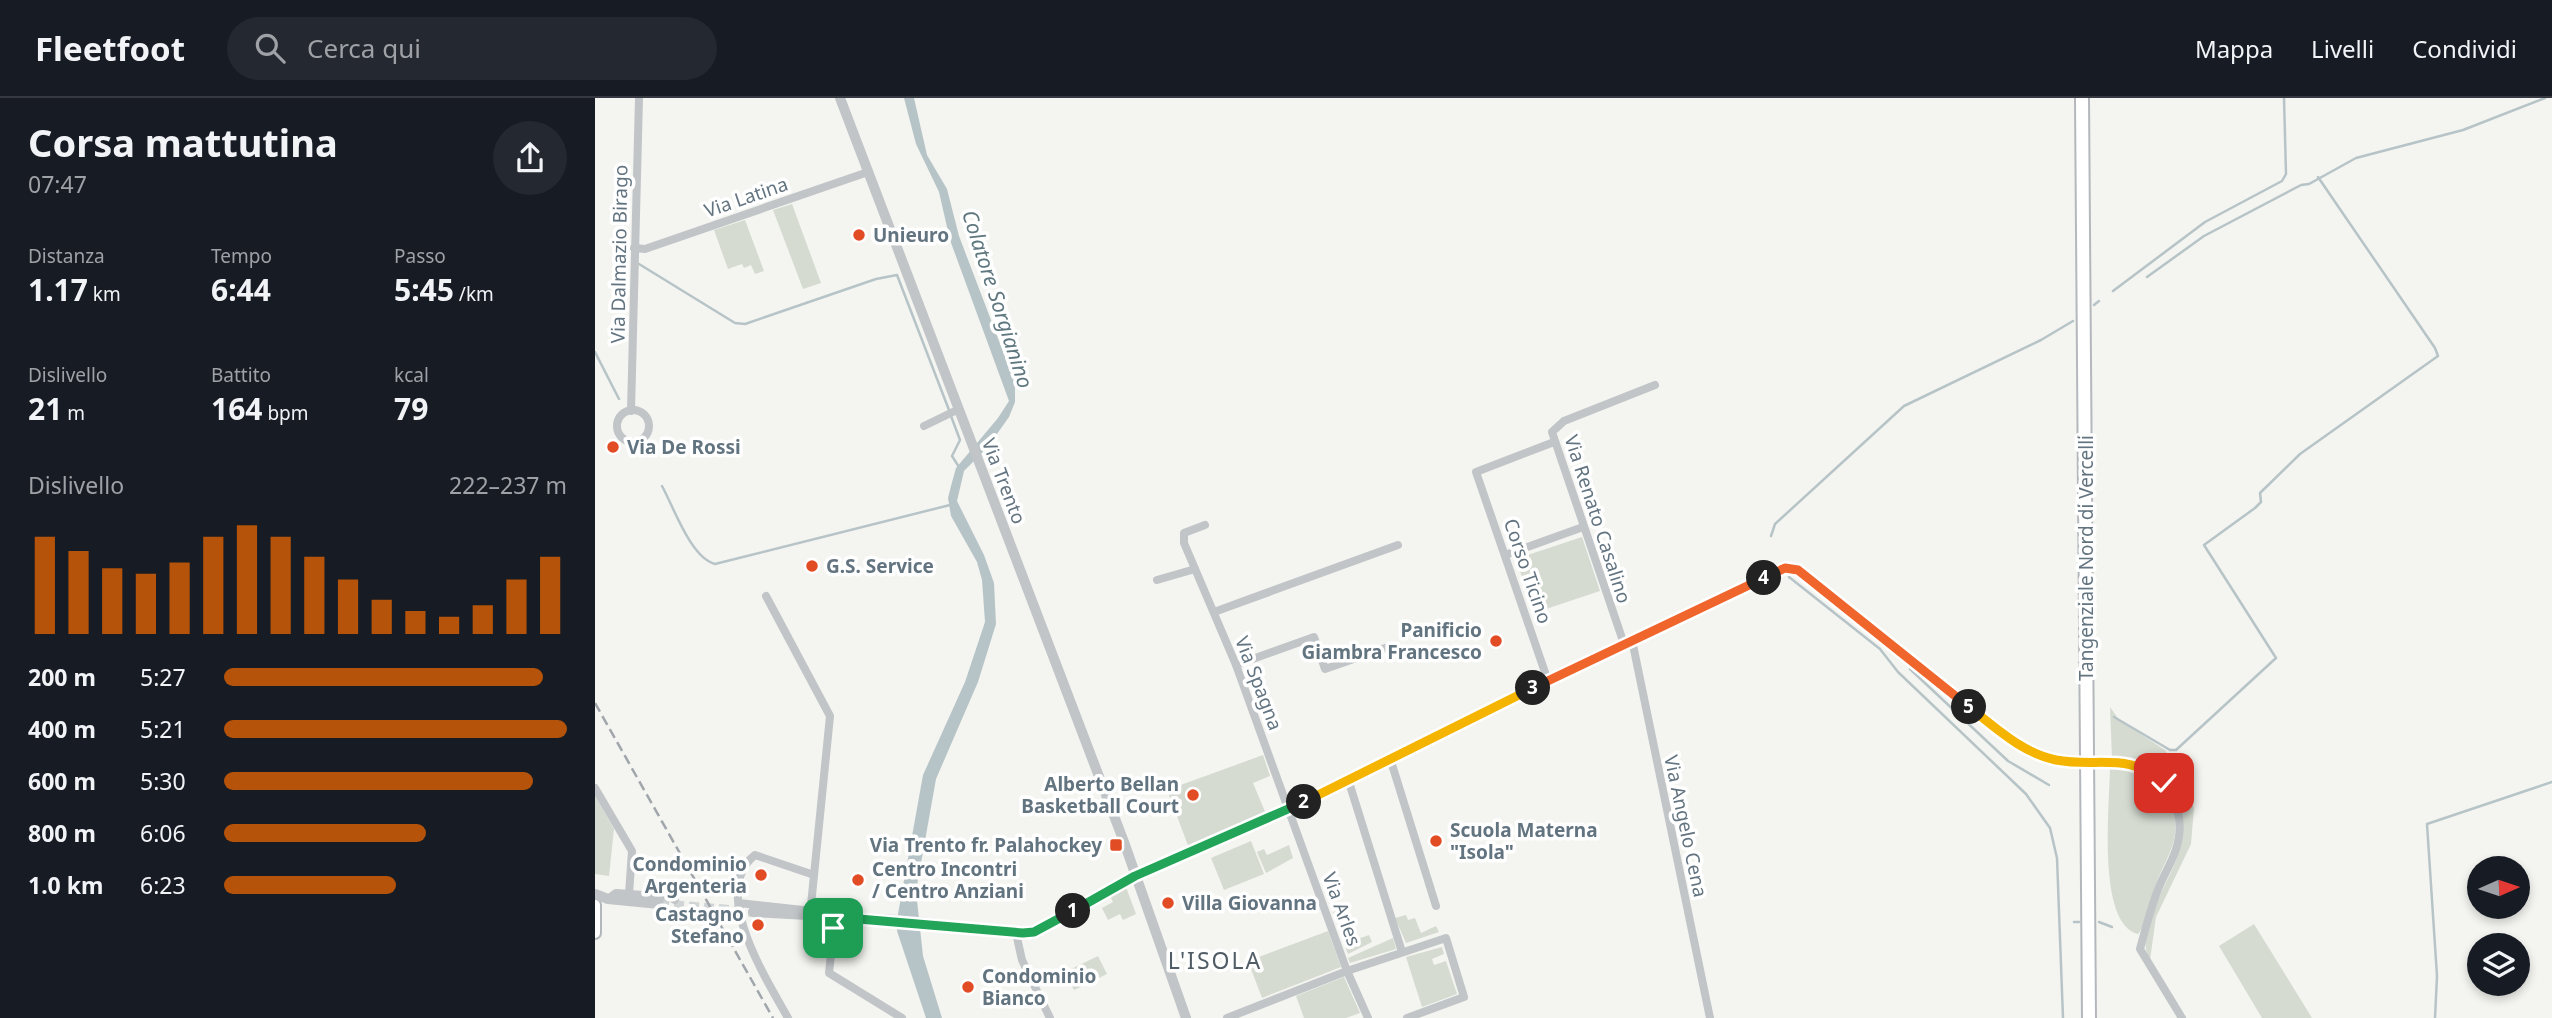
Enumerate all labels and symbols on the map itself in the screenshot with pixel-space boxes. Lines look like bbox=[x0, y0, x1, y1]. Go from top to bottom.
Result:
street label: Via Dalmazio Birago bbox=[604, 164, 634, 344]
street label: Via Latina bbox=[701, 171, 791, 223]
water label: Colatore Sorgianino bbox=[956, 206, 1040, 392]
place label: Unieuro bbox=[873, 222, 949, 248]
marker: Unieuro bbox=[851, 227, 867, 243]
street label: Via Renato Casalino bbox=[1559, 431, 1637, 607]
place label: Via De Rossi bbox=[627, 434, 741, 460]
street label: Via Trento bbox=[976, 434, 1032, 528]
street label: Tangenziale Nord di Vercelli bbox=[2073, 435, 2099, 681]
marker: Via De Rossi bbox=[605, 439, 621, 455]
street label: Corso Ticino bbox=[1498, 515, 1558, 627]
place label: G.S. Service bbox=[826, 553, 934, 579]
marker: G.S. Service bbox=[804, 558, 820, 574]
pin: 4 bbox=[1747, 560, 1781, 596]
place label: Panificio Giambra Francesco bbox=[1302, 617, 1482, 665]
street label: Via Spagna bbox=[1229, 632, 1289, 734]
marker: Panificio Giambra Francesco bbox=[1488, 633, 1504, 649]
pin: 3 bbox=[1515, 670, 1551, 706]
pin: 5 bbox=[1951, 690, 1987, 724]
street label: Via Angelo Cena bbox=[1658, 753, 1714, 899]
pin bbox=[2134, 753, 2194, 813]
place label: Alberto Bellan Basketball Court bbox=[1021, 771, 1179, 819]
pin: 2 bbox=[1287, 784, 1321, 820]
marker: Alberto Bellan Basketball Court bbox=[1185, 787, 1201, 803]
place label: Scuola Materna "Isola" bbox=[1450, 817, 1598, 865]
place label: Via Trento fr. Palahockey bbox=[870, 832, 1102, 858]
marker: Scuola Materna "Isola" bbox=[1428, 833, 1444, 849]
marker: Via Trento fr. Palahockey bbox=[1108, 837, 1124, 853]
place label: Condominio Argenteria bbox=[633, 851, 747, 899]
place label: Centro Incontri / Centro Anziani bbox=[872, 856, 1024, 904]
north arrow bbox=[2467, 856, 2531, 919]
marker: Condominio Argenteria bbox=[753, 867, 769, 883]
street label: Via Arles bbox=[1317, 869, 1367, 949]
marker: Centro Incontri / Centro Anziani bbox=[850, 872, 866, 888]
place label: Villa Giovanna bbox=[1182, 890, 1317, 916]
pin: 1 bbox=[1056, 894, 1091, 928]
marker: Villa Giovanna bbox=[1160, 895, 1176, 911]
pin bbox=[803, 898, 863, 958]
place label: Castagno Stefano bbox=[655, 901, 744, 949]
marker: Castagno Stefano bbox=[750, 917, 766, 933]
district label: L'ISOLA bbox=[1168, 944, 1262, 976]
place label: Condominio Bianco bbox=[982, 963, 1096, 1011]
marker: Condominio Bianco bbox=[960, 979, 976, 995]

